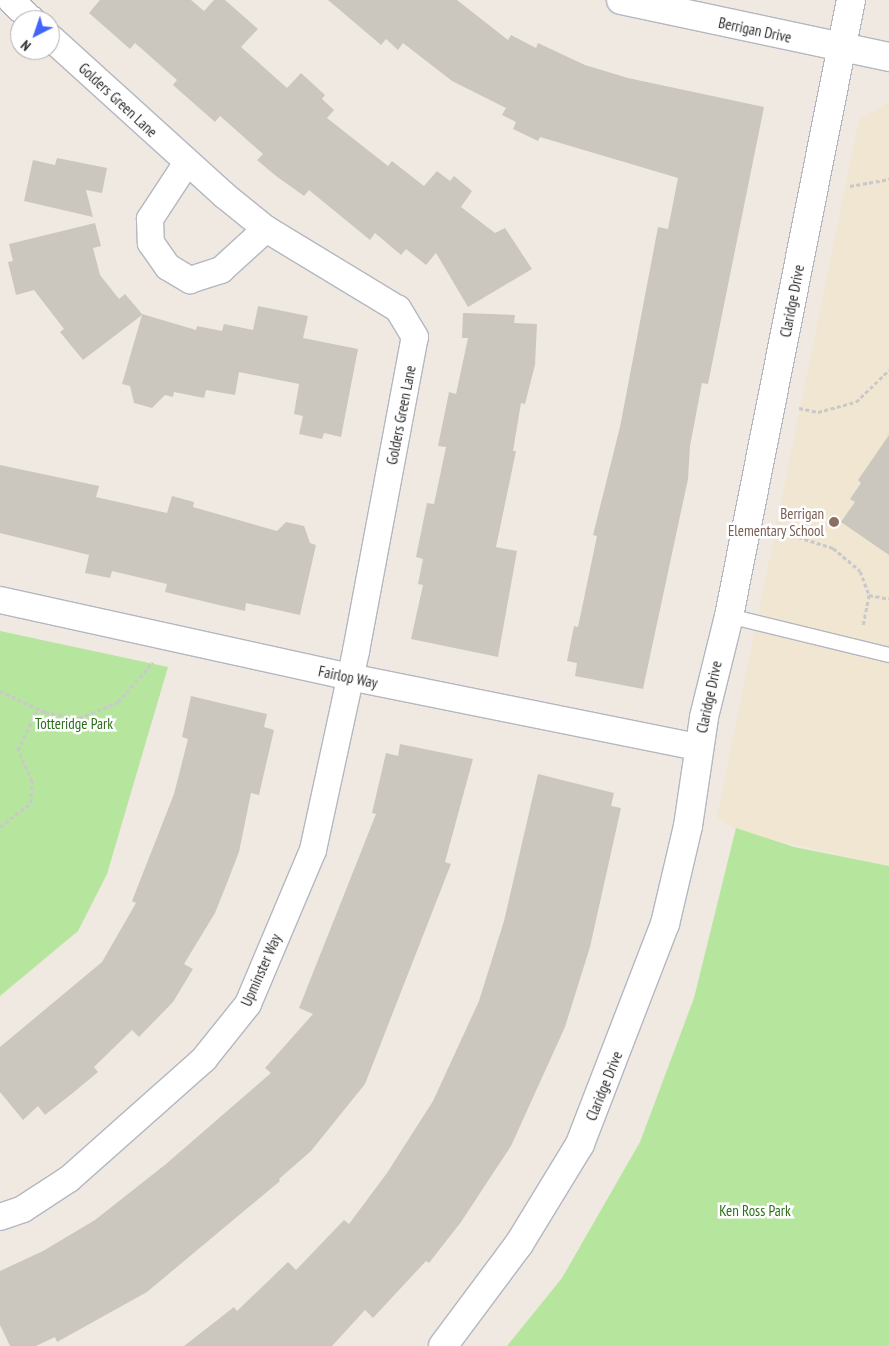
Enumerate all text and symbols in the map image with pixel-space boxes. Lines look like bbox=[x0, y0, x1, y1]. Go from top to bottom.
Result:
north arrow bbox=[10, 10, 60, 60]
street label: Berrigan Drive bbox=[717, 13, 793, 47]
text: N bbox=[17, 36, 35, 55]
street label: Golders Green Lane bbox=[75, 59, 161, 141]
street label: Claridge Drive bbox=[776, 263, 808, 339]
street label: Golders Green Lane bbox=[383, 364, 419, 466]
place label: Berrigan Elementary School bbox=[727, 504, 824, 539]
marker: Berrigan Elementary School bbox=[828, 516, 840, 528]
street label: Claridge Drive bbox=[693, 659, 725, 735]
street label: Fairlop Way bbox=[317, 662, 379, 692]
park label: Totteridge Park bbox=[35, 715, 113, 733]
street label: Upminster Way bbox=[237, 931, 285, 1009]
street label: Claridge Drive bbox=[582, 1049, 626, 1123]
park label: Ken Ross Park bbox=[719, 1202, 791, 1220]

